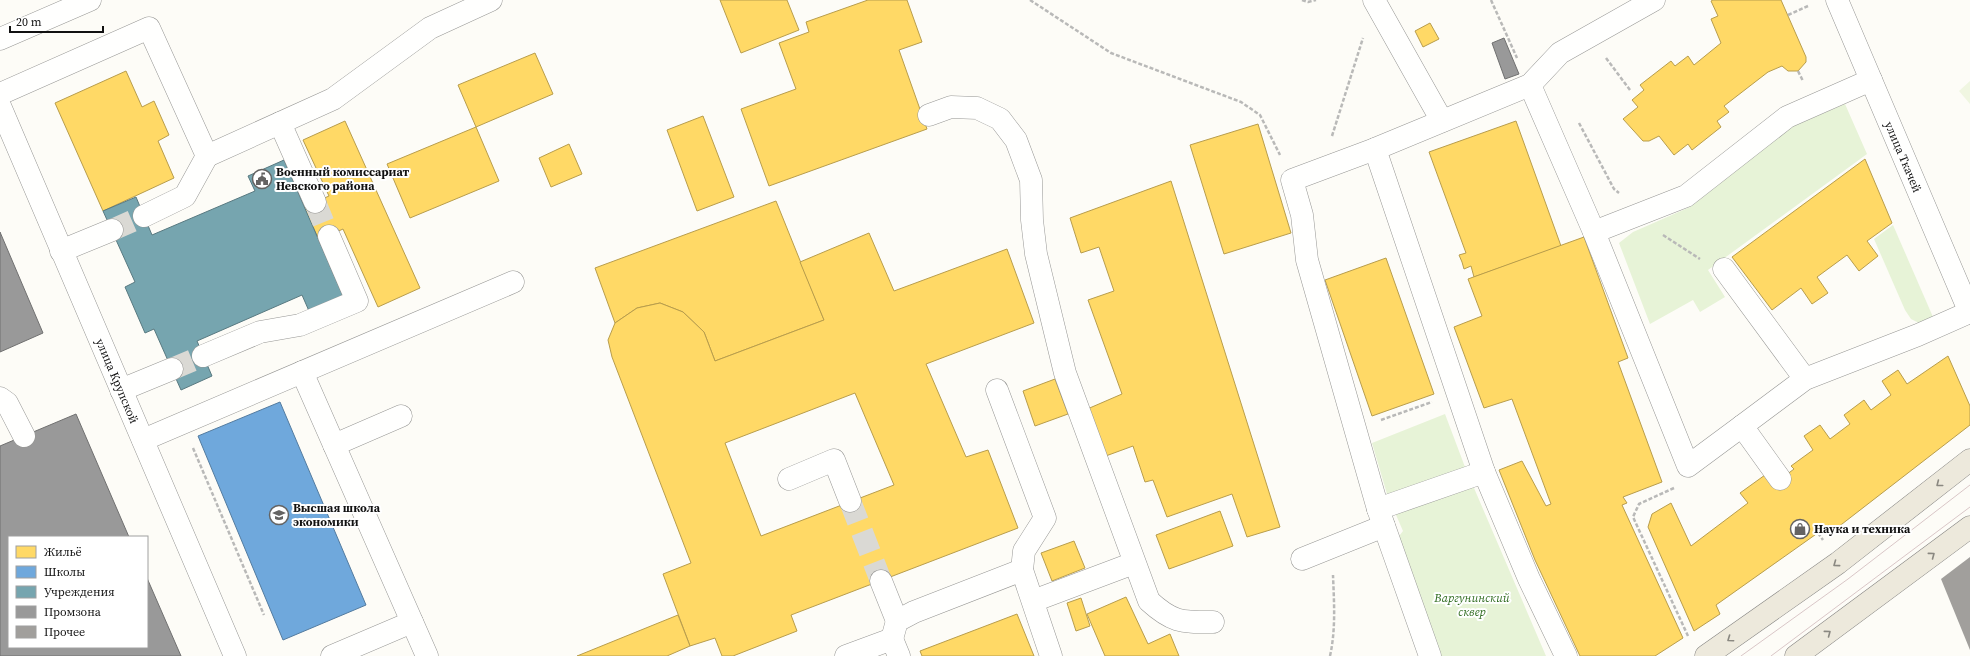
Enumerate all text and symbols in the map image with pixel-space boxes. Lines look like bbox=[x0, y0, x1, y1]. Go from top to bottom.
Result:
scale bar bbox=[10, 8, 103, 34]
text: 20 m bbox=[16, 14, 42, 30]
street label: улица Ткачей bbox=[1881, 119, 1925, 195]
place label: Военный комиссариат Невского района bbox=[276, 164, 409, 194]
public building icon: Военный комиссариат Невского района bbox=[251, 168, 273, 190]
street label: улица Крупской bbox=[92, 336, 142, 426]
one-way arrow bbox=[1937, 480, 1944, 487]
place label: Высшая школа экономики bbox=[293, 500, 381, 530]
school or university icon: Высшая школа экономики bbox=[268, 504, 290, 526]
shop icon: Наука и техника bbox=[1789, 518, 1811, 540]
place label: Наука и техника bbox=[1814, 521, 1911, 537]
legend bbox=[8, 536, 148, 648]
text: Жильё bbox=[44, 544, 82, 560]
one-way arrow bbox=[1928, 553, 1935, 560]
one-way arrow bbox=[1834, 559, 1841, 566]
text: Школы bbox=[44, 564, 85, 580]
text: Учреждения bbox=[44, 584, 115, 600]
park label: Варгунинский сквер bbox=[1433, 590, 1510, 620]
text: Промзона bbox=[44, 604, 102, 620]
text: Прочее bbox=[44, 624, 85, 640]
one-way arrow bbox=[1823, 631, 1830, 638]
one-way arrow bbox=[1727, 634, 1734, 642]

